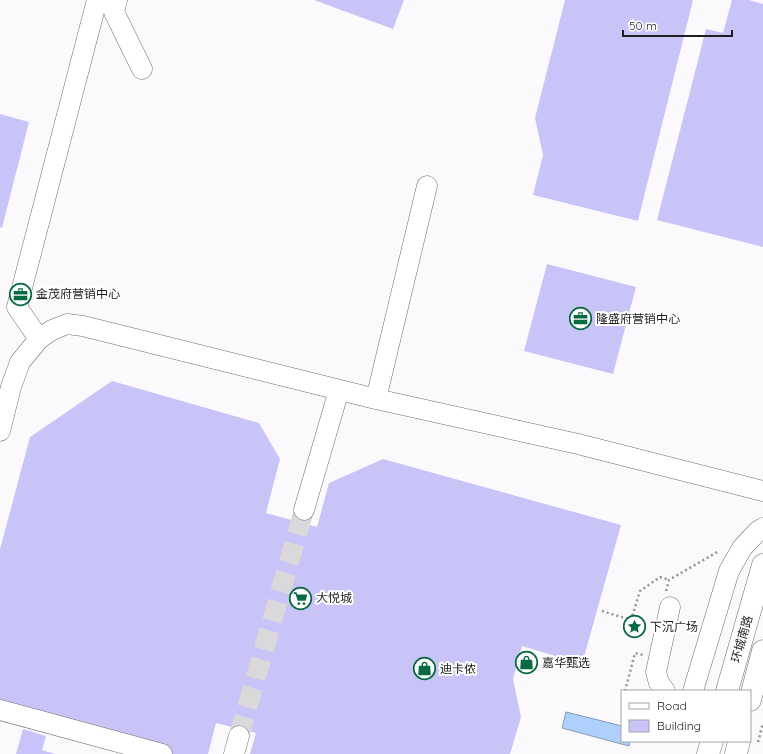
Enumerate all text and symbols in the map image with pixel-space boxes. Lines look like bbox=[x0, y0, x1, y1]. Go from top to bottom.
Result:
scale bar bbox=[623, 12, 732, 38]
text: 50 m bbox=[629, 18, 657, 33]
office icon: 金茂府营销中心 bbox=[7, 281, 33, 307]
place label: 金茂府营销中心 bbox=[36, 286, 120, 301]
office icon: 隆盛府营销中心 bbox=[567, 306, 593, 332]
place label: 隆盛府营销中心 bbox=[596, 311, 680, 326]
supermarket icon: 大悦城 bbox=[287, 585, 313, 611]
place label: 大悦城 bbox=[316, 590, 352, 605]
place icon: 下沉广场 bbox=[621, 614, 647, 640]
street label: 环城南路 bbox=[728, 614, 755, 664]
place label: 下沉广场 bbox=[650, 619, 698, 634]
shop icon: 嘉华甄选 bbox=[514, 650, 540, 676]
place label: 嘉华甄选 bbox=[542, 655, 590, 670]
shop icon: 迪卡侬 bbox=[412, 656, 438, 682]
place label: 迪卡侬 bbox=[440, 661, 476, 676]
legend bbox=[621, 690, 751, 742]
text: Road bbox=[657, 698, 687, 713]
text: Building bbox=[657, 718, 701, 733]

